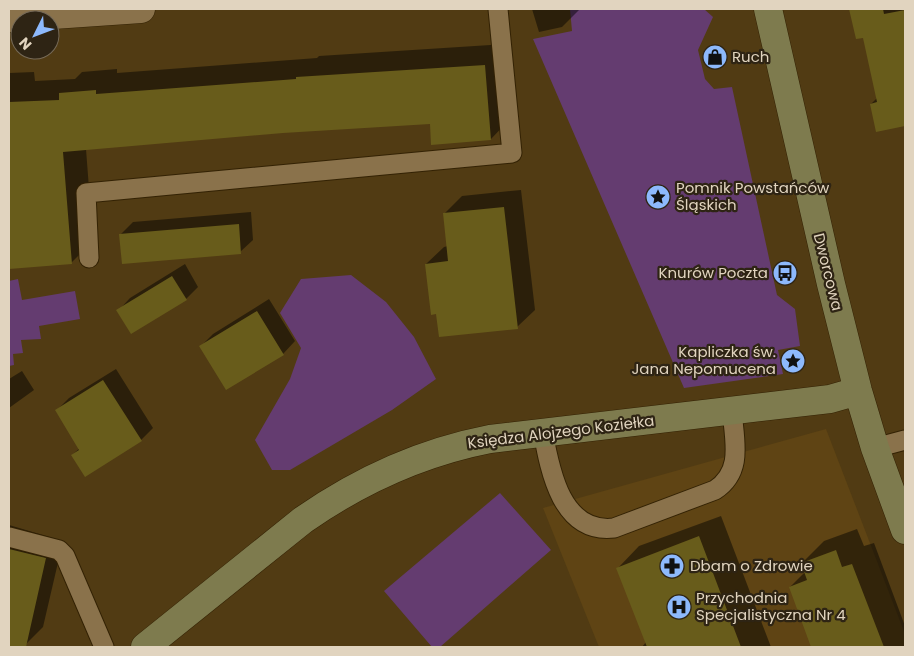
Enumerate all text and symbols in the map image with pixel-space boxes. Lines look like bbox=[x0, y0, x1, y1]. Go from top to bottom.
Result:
north arrow bbox=[10, 10, 60, 60]
text: N bbox=[14, 33, 36, 54]
shop icon: Ruch bbox=[702, 44, 728, 70]
place label: Ruch bbox=[732, 46, 769, 67]
place label: Pomnik Powstańców Śląskich bbox=[676, 177, 830, 215]
place icon: Pomnik Powstańców Śląskich bbox=[645, 184, 671, 210]
street label: Dworcowa bbox=[809, 231, 848, 313]
bus stop icon: Knurów Poczta bbox=[772, 260, 798, 286]
place label: Knurów Poczta bbox=[658, 262, 768, 283]
place label: Kapliczka św. Jana Nepomucena bbox=[631, 341, 776, 379]
place icon: Kapliczka św. Jana Nepomucena bbox=[780, 348, 806, 374]
street label: Księdza Alojzego Koziełka bbox=[466, 410, 655, 453]
pharmacy icon: Dbam o Zdrowie bbox=[659, 553, 685, 579]
place label: Dbam o Zdrowie bbox=[690, 555, 813, 576]
place label: Przychodnia Specjalistyczna Nr 4 bbox=[696, 587, 846, 625]
hospital icon: Przychodnia Specjalistyczna Nr 4 bbox=[666, 594, 692, 620]

